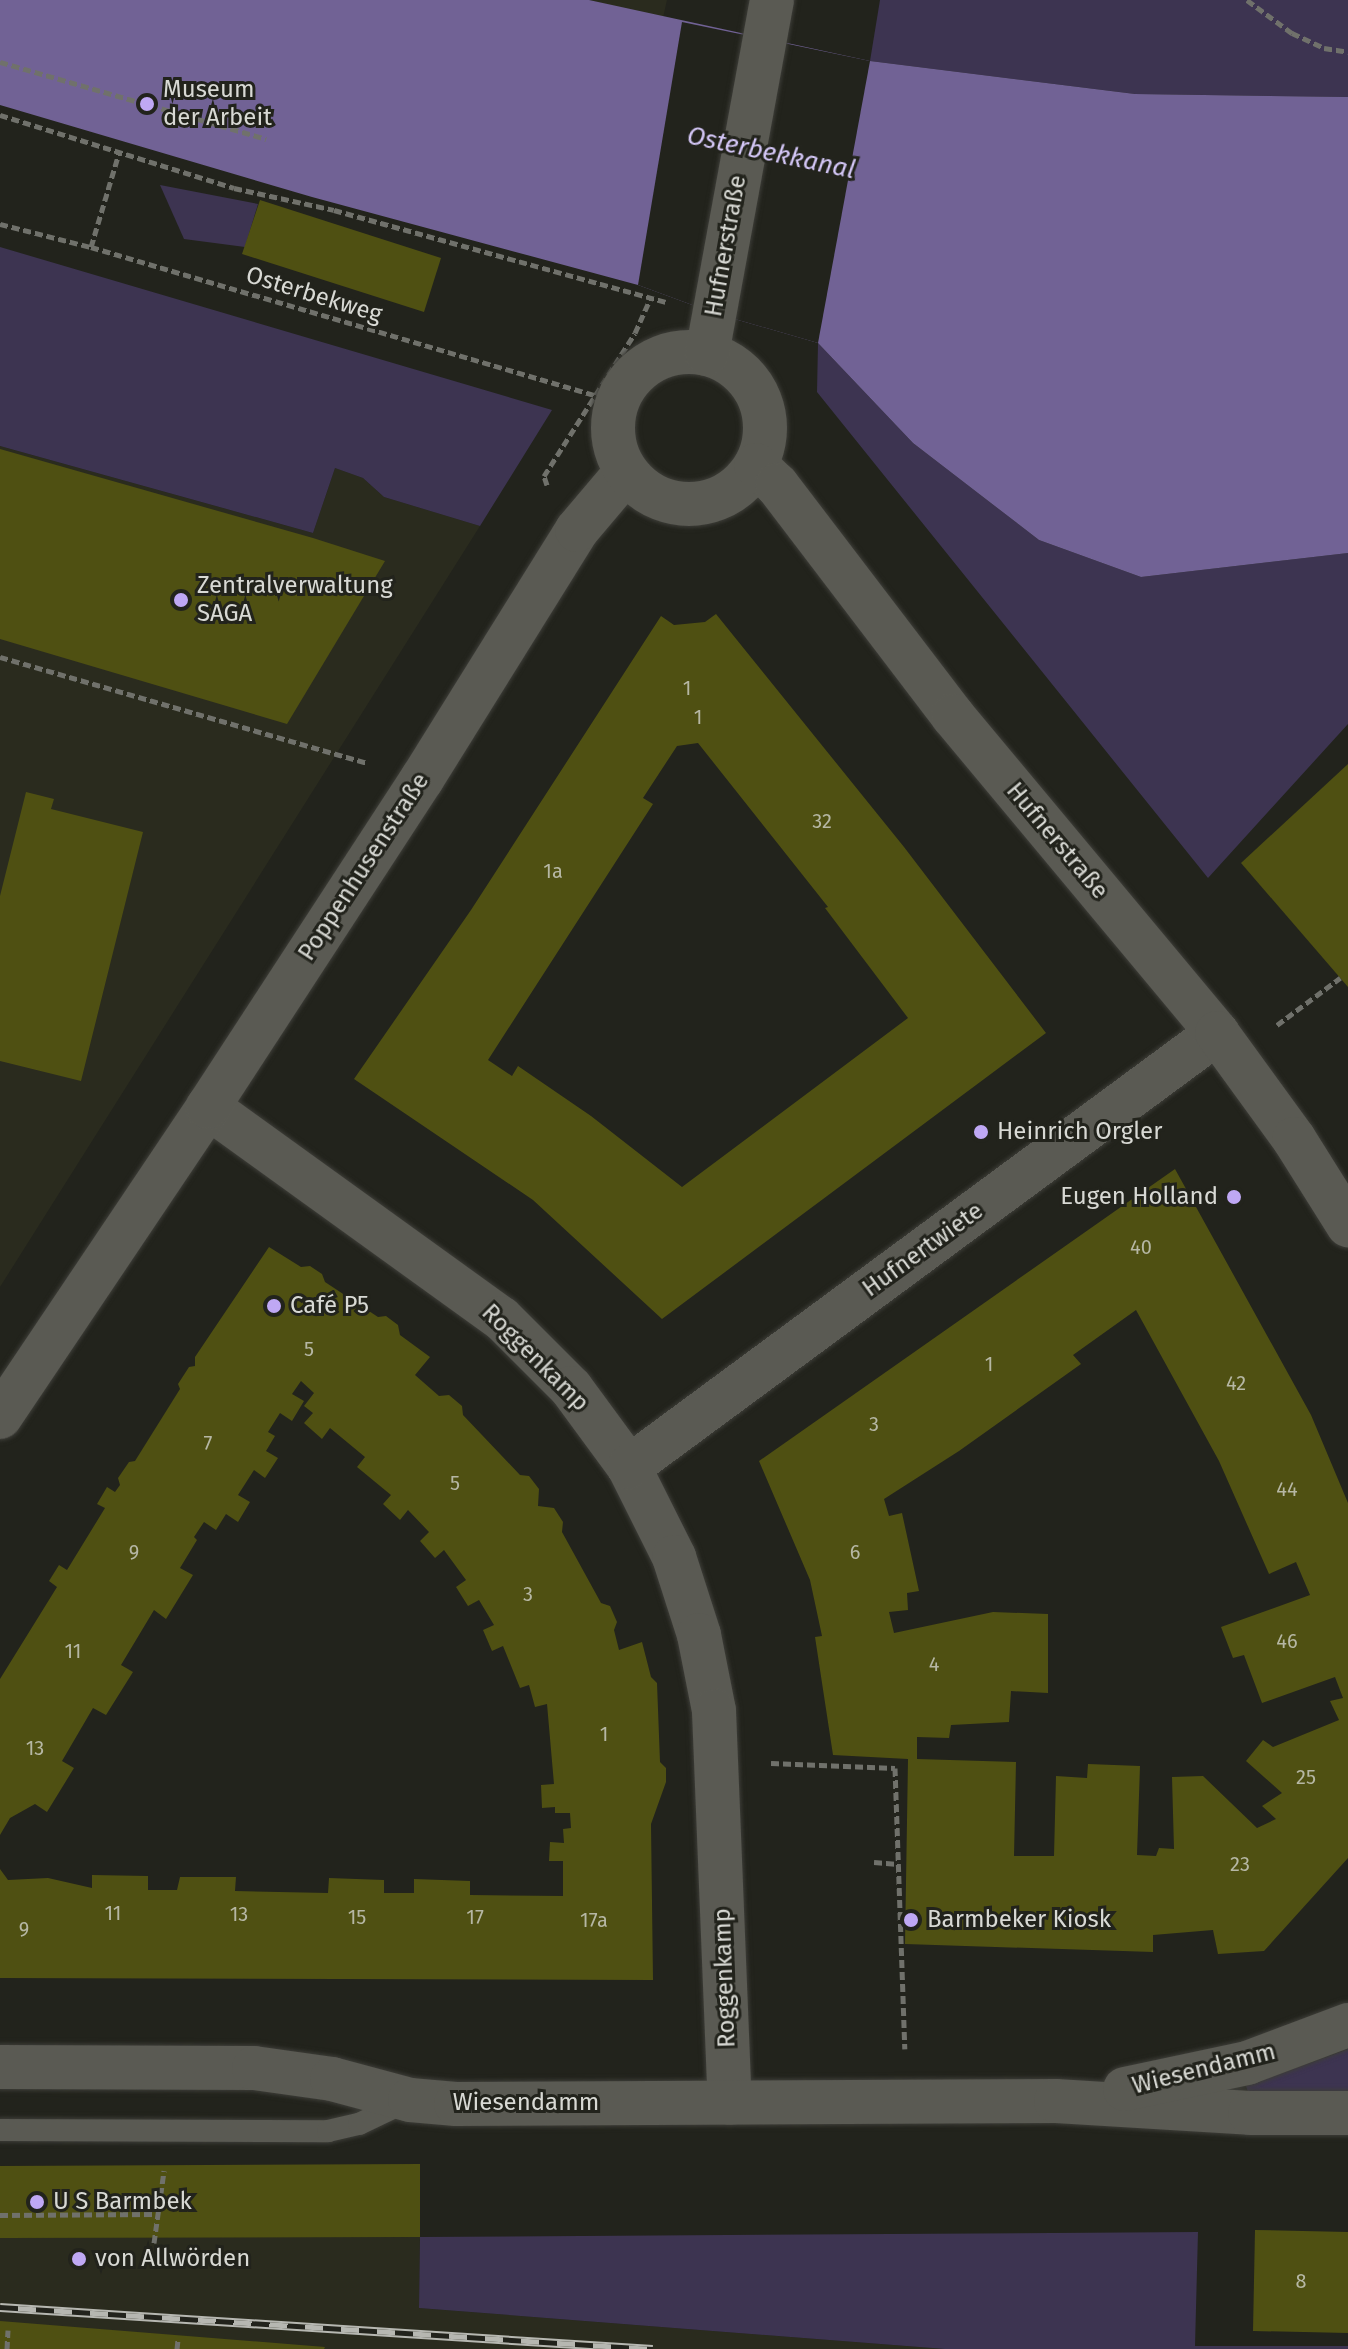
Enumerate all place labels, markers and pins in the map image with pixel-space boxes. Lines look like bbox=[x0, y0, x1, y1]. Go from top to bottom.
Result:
place label: Museum der Arbeit bbox=[163, 76, 272, 132]
marker: Museum der Arbeit bbox=[138, 95, 156, 113]
place label: Zentralverwaltung SAGA bbox=[197, 572, 393, 628]
marker: Zentralverwaltung SAGA bbox=[172, 591, 190, 609]
place label: Heinrich Orgler bbox=[997, 1118, 1162, 1146]
marker: Heinrich Orgler bbox=[972, 1123, 990, 1141]
place label: Eugen Holland bbox=[1060, 1183, 1218, 1211]
marker: Eugen Holland bbox=[1225, 1188, 1243, 1206]
place label: Café P5 bbox=[290, 1292, 369, 1320]
marker: Café P5 bbox=[265, 1297, 283, 1315]
place label: Barmbeker Kiosk bbox=[927, 1906, 1111, 1934]
marker: Barmbeker Kiosk bbox=[902, 1911, 920, 1929]
place label: U S Barmbek bbox=[53, 2188, 192, 2216]
marker: U S Barmbek bbox=[28, 2193, 46, 2211]
place label: von Allwörden bbox=[95, 2245, 250, 2273]
marker: von Allwörden bbox=[70, 2250, 88, 2268]

